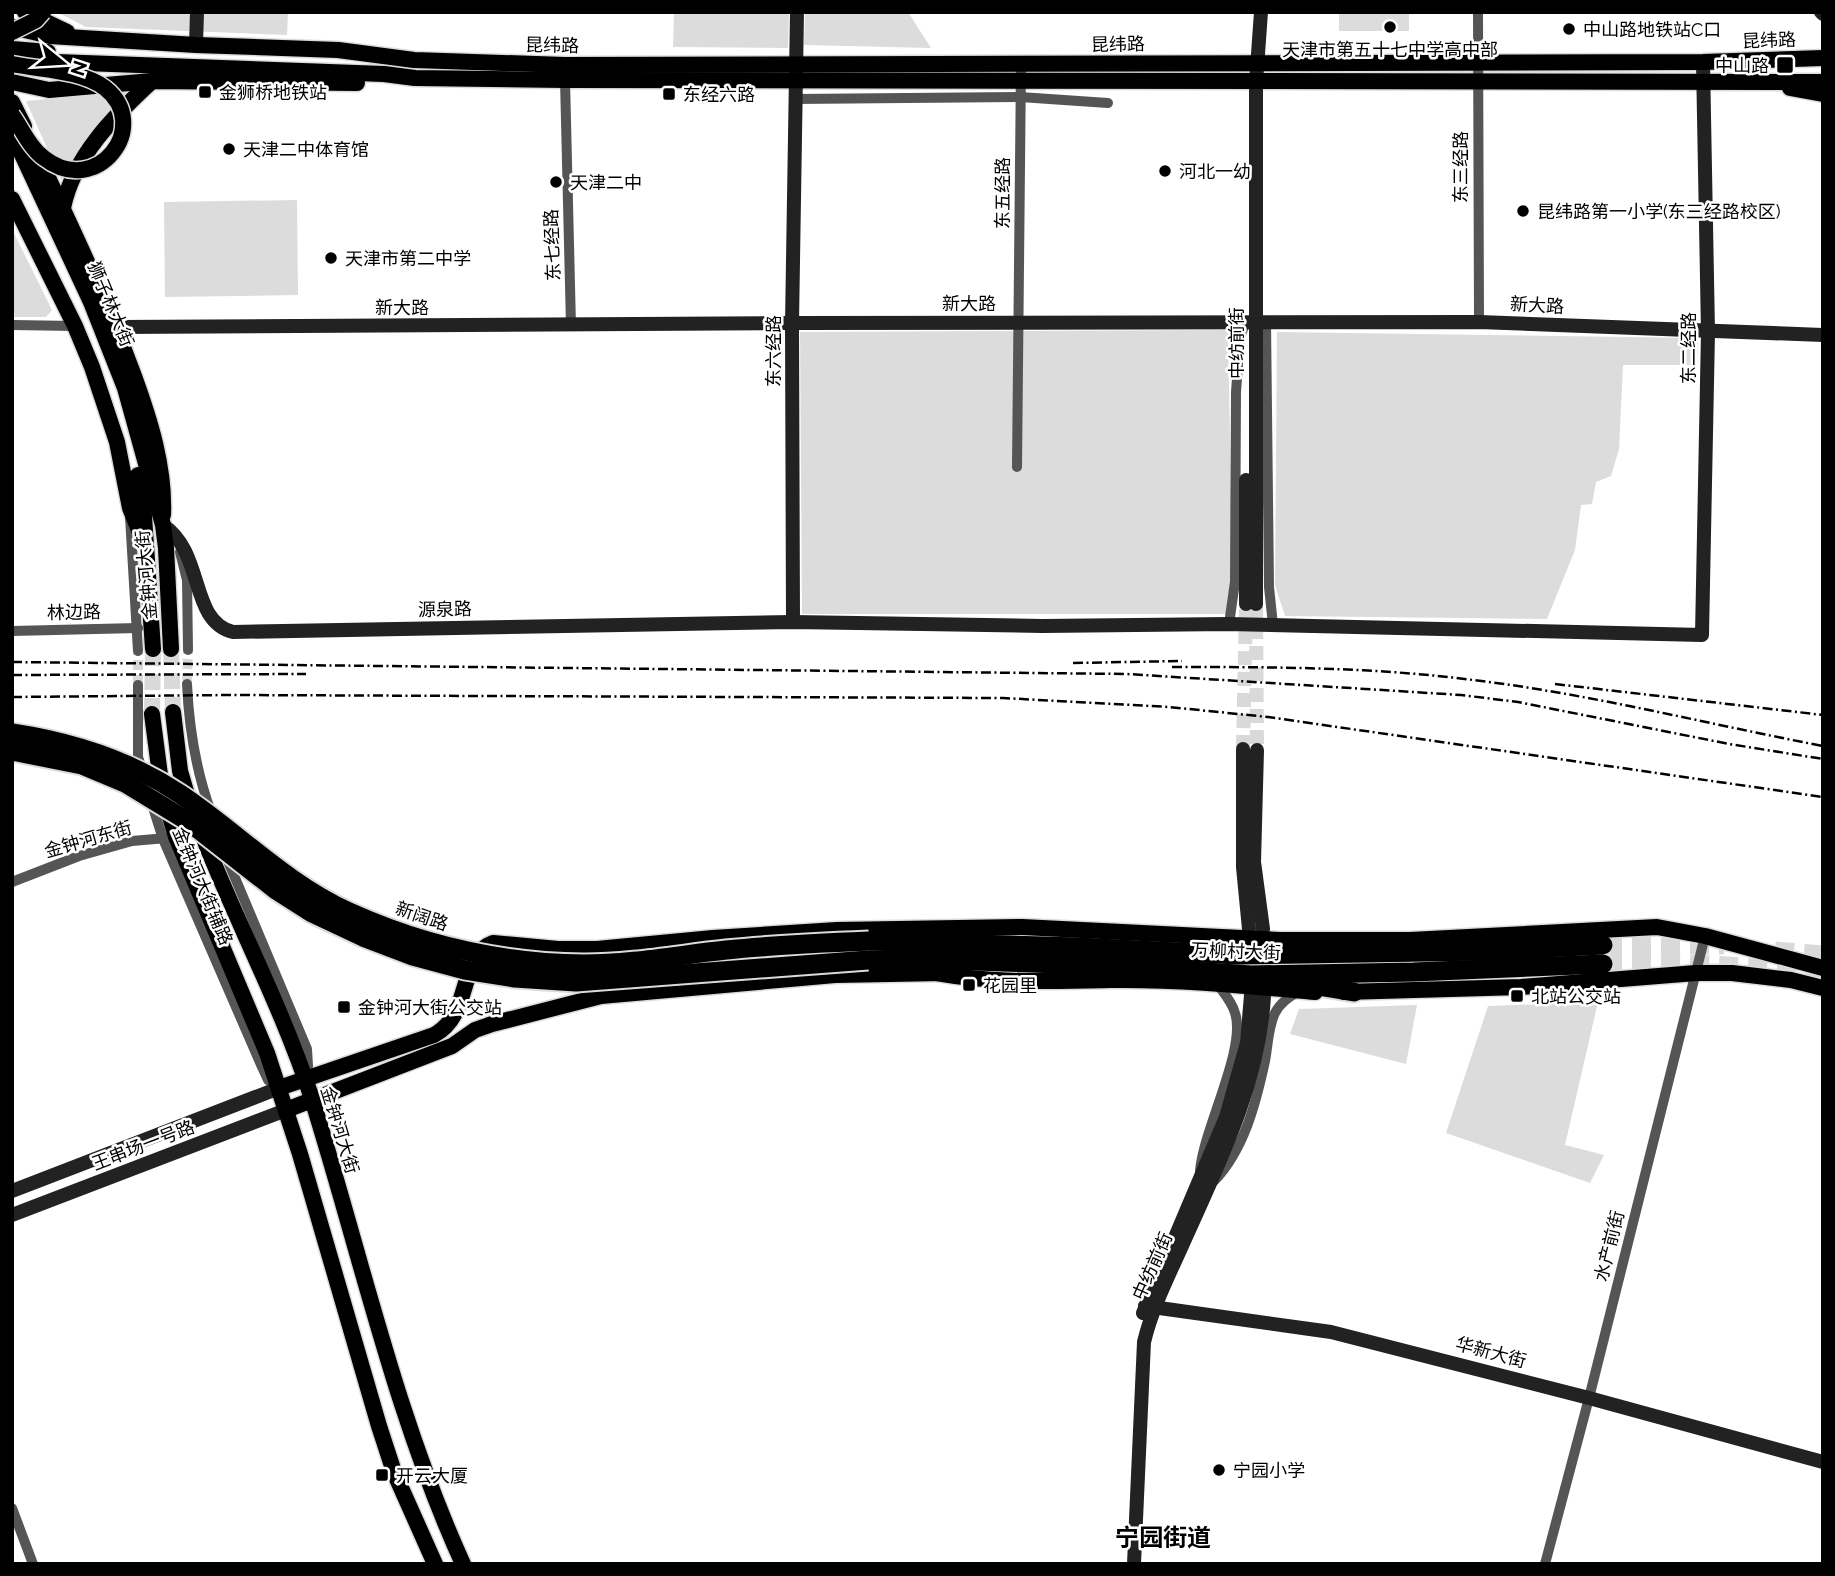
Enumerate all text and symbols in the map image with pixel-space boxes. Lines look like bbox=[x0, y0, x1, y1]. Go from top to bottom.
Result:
marker: 天津市第五十七中学高中部 bbox=[1382, 19, 1398, 35]
place label: 中山路地铁站C口 bbox=[1583, 19, 1721, 40]
marker: 中山路地铁站C口 bbox=[1561, 21, 1577, 37]
north arrow bbox=[28, 28, 98, 98]
street label: 昆纬路 bbox=[1742, 29, 1796, 51]
street label: 昆纬路 bbox=[1091, 33, 1145, 55]
street label: 昆纬路 bbox=[525, 34, 579, 56]
place label: 天津市第五十七中学高中部 bbox=[1282, 39, 1498, 60]
place label: 中山路 bbox=[1715, 55, 1769, 76]
marker: 中山路 bbox=[1775, 55, 1795, 75]
text: N bbox=[66, 58, 92, 79]
place label: 金狮桥地铁站 bbox=[219, 82, 327, 103]
marker: 金狮桥地铁站 bbox=[197, 84, 213, 100]
place label: 东经六路 bbox=[683, 84, 755, 105]
marker: 东经六路 bbox=[661, 86, 677, 102]
street label: 东三经路 bbox=[1450, 131, 1471, 203]
place label: 天津二中体育馆 bbox=[243, 139, 369, 160]
marker: 天津二中体育馆 bbox=[221, 141, 237, 157]
street label: 东五经路 bbox=[992, 157, 1013, 229]
place label: 河北一幼 bbox=[1179, 161, 1251, 182]
marker: 河北一幼 bbox=[1157, 163, 1173, 179]
place label: 天津二中 bbox=[570, 172, 642, 193]
marker: 天津二中 bbox=[548, 174, 564, 190]
place label: 昆纬路第一小学(东三经路校区) bbox=[1537, 201, 1781, 222]
marker: 昆纬路第一小学(东三经路校区) bbox=[1515, 203, 1531, 219]
street label: 东七经路 bbox=[540, 209, 564, 281]
place label: 天津市第二中学 bbox=[345, 248, 471, 269]
marker: 天津市第二中学 bbox=[323, 250, 339, 266]
street label: 狮子林大街 bbox=[84, 258, 138, 350]
street label: 新大路 bbox=[942, 293, 996, 314]
street label: 新大路 bbox=[1509, 293, 1565, 317]
street label: 新大路 bbox=[375, 297, 429, 318]
street label: 中纺前街 bbox=[1226, 307, 1247, 379]
street label: 东二经路 bbox=[1678, 312, 1699, 384]
street label: 东六经路 bbox=[763, 315, 784, 387]
street label: 金钟河大街 bbox=[132, 529, 160, 621]
street label: 源泉路 bbox=[418, 598, 472, 620]
street label: 林边路 bbox=[47, 601, 101, 623]
street label: 金钟河东街 bbox=[42, 817, 134, 861]
street label: 金钟河大街辅路 bbox=[169, 824, 237, 948]
street label: 新阔路 bbox=[393, 897, 451, 935]
street label: 万柳村大街 bbox=[1191, 939, 1281, 963]
place label: 花园里 bbox=[983, 975, 1037, 996]
marker: 花园里 bbox=[961, 977, 977, 993]
place label: 北站公交站 bbox=[1531, 986, 1621, 1007]
marker: 北站公交站 bbox=[1509, 988, 1525, 1004]
place label: 金钟河大街公交站 bbox=[358, 997, 502, 1018]
marker: 金钟河大街公交站 bbox=[336, 999, 352, 1015]
street label: 金钟河大街 bbox=[317, 1084, 363, 1176]
street label: 王串场一号路 bbox=[89, 1116, 197, 1174]
street label: 水产前街 bbox=[1590, 1209, 1628, 1283]
street label: 中纺前街 bbox=[1128, 1229, 1176, 1303]
street label: 华新大街 bbox=[1454, 1333, 1528, 1371]
place label: 宁园小学 bbox=[1233, 1460, 1305, 1481]
marker: 宁园小学 bbox=[1211, 1462, 1227, 1478]
place label: 开云大厦 bbox=[396, 1465, 468, 1486]
marker: 开云大厦 bbox=[374, 1467, 390, 1483]
district label: 宁园街道 bbox=[1115, 1523, 1211, 1552]

